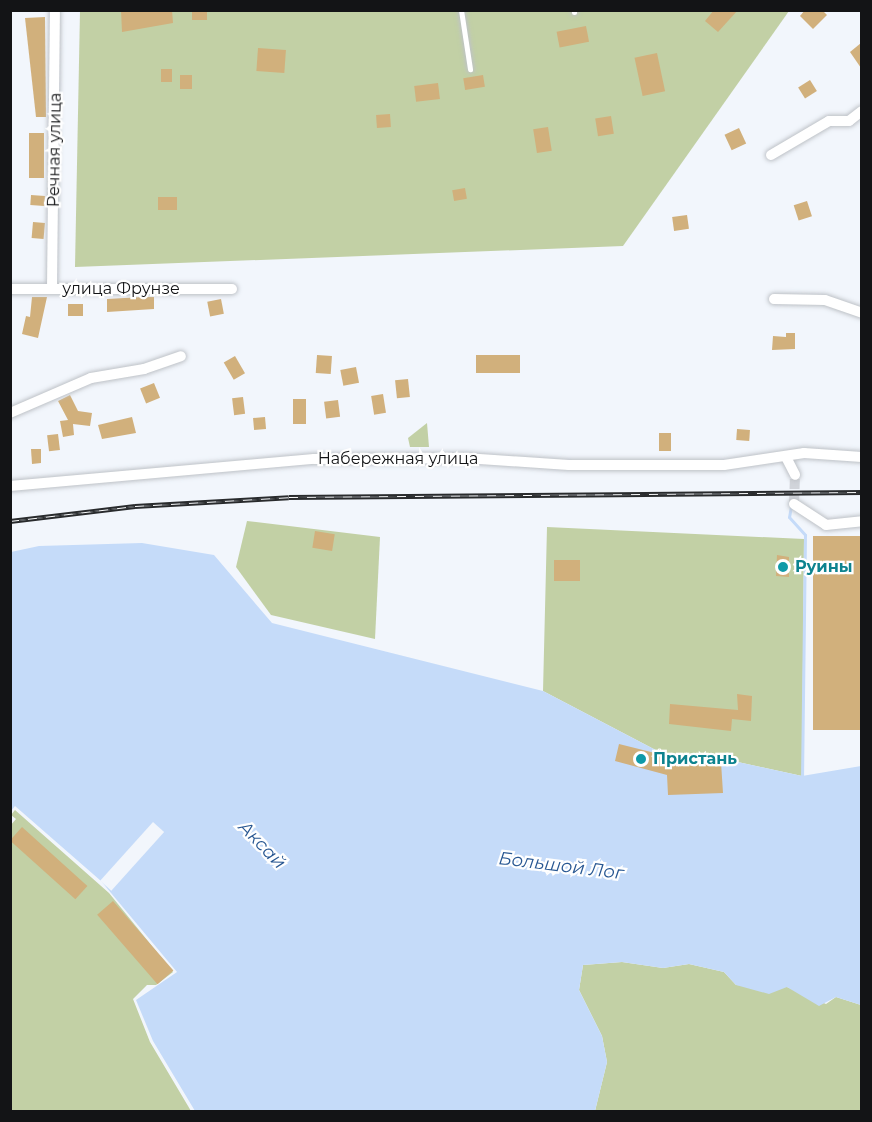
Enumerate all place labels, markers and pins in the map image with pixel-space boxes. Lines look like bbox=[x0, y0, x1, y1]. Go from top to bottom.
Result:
place label: Руины bbox=[795, 557, 853, 577]
marker: Руины bbox=[776, 560, 790, 574]
place label: Пристань bbox=[653, 749, 737, 769]
marker: Пристань bbox=[634, 752, 648, 766]

